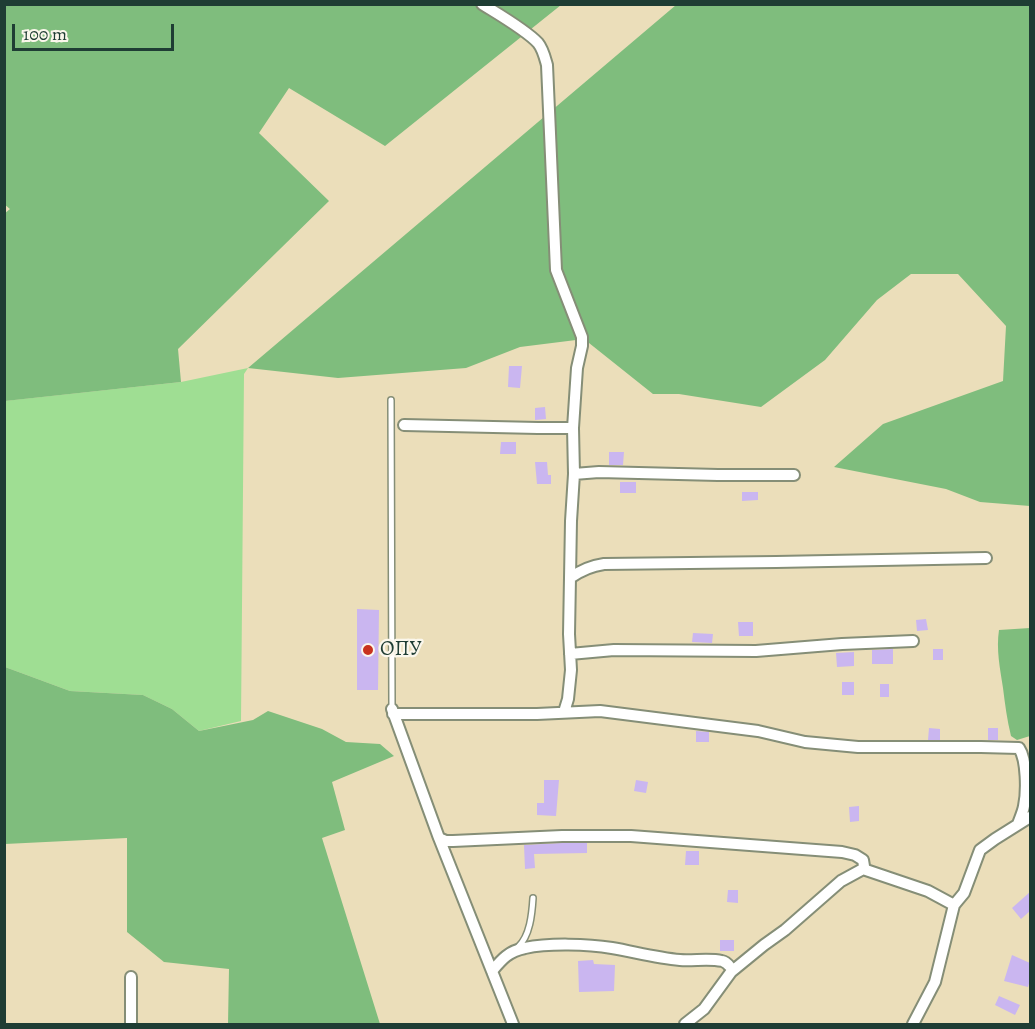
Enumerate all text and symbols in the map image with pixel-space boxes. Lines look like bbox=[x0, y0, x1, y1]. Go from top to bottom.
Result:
scale bar bbox=[15, 12, 177, 50]
text: 100 m bbox=[23, 22, 67, 46]
place label: ОПУ bbox=[380, 637, 422, 663]
marker: ОПУ bbox=[361, 643, 375, 657]

